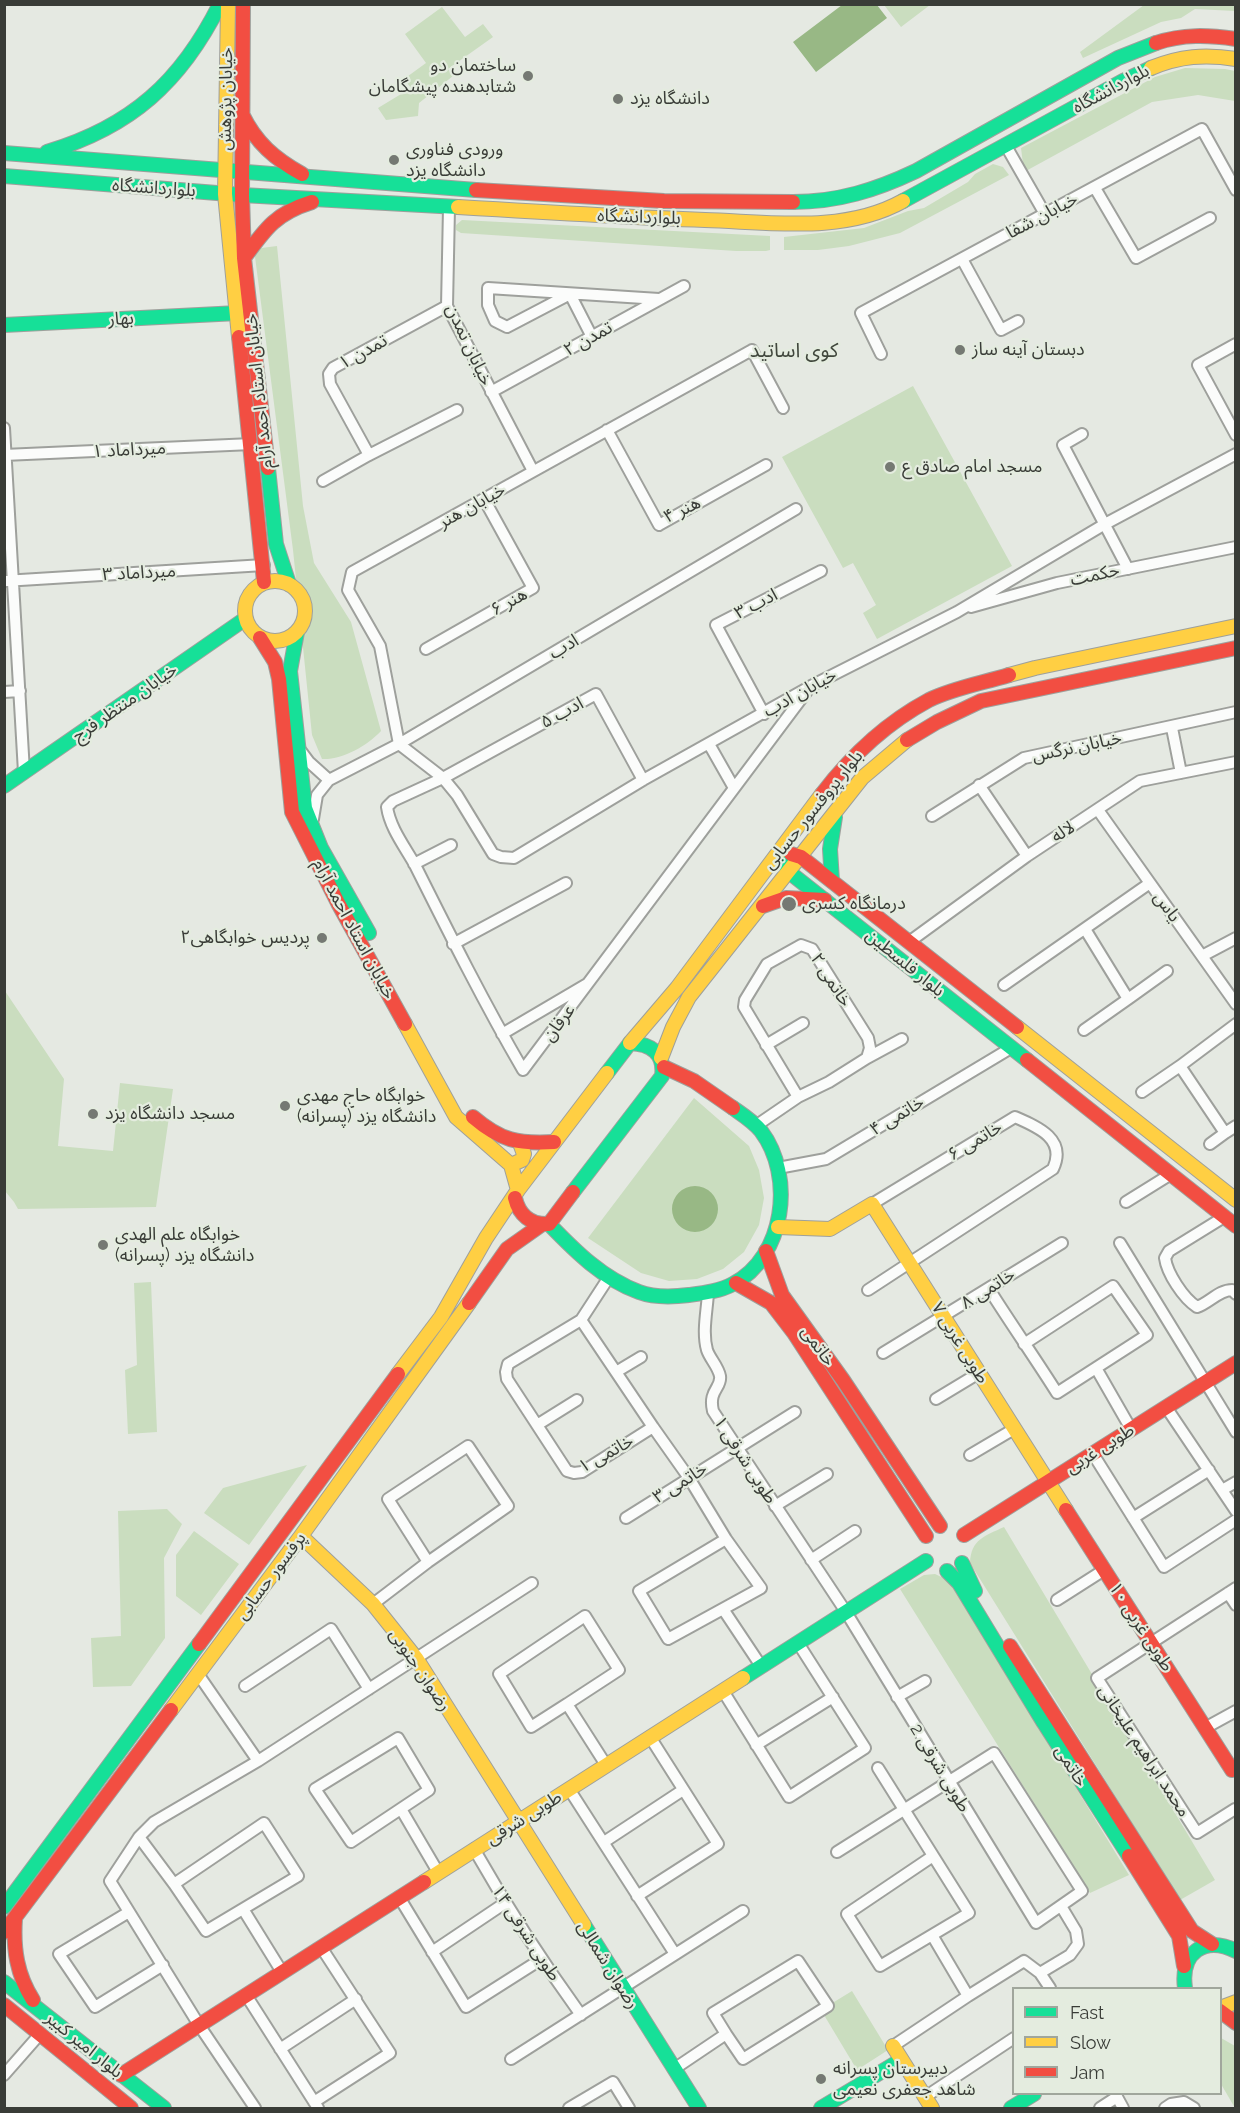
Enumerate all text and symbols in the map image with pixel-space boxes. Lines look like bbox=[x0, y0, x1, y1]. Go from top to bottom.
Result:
street label: خیابان پژوهش bbox=[214, 47, 238, 151]
place label: ساختمان دو شتابدهنده پیشگامان bbox=[369, 55, 516, 98]
street label: بلواردانشگاه bbox=[1069, 60, 1153, 118]
marker: ساختمان دو شتابدهنده پیشگامان bbox=[521, 69, 535, 83]
place label: دانشگاه یزد bbox=[630, 88, 710, 110]
marker: دانشگاه یزد bbox=[611, 92, 625, 106]
place label: ورودی فناوری دانشگاه یزد bbox=[406, 139, 503, 182]
marker: ورودی فناوری دانشگاه یزد bbox=[387, 153, 401, 167]
street label: بلواردانشگاه bbox=[111, 174, 197, 202]
street label: خیابان شفا bbox=[1003, 188, 1081, 244]
street label: بلواردانشگاه bbox=[597, 205, 681, 229]
street label: خیابان تمدن bbox=[441, 301, 497, 389]
street label: بهار bbox=[108, 308, 134, 330]
street label: خیابان استاد احمد آرام bbox=[240, 312, 278, 470]
street label: تمدن ۲ bbox=[560, 317, 616, 361]
street label: تمدن ۱ bbox=[335, 330, 391, 374]
district label: کوی اساتید bbox=[750, 339, 838, 363]
place label: دبستان آینه ساز bbox=[972, 339, 1085, 361]
marker: دبستان آینه ساز bbox=[953, 343, 967, 357]
street label: میرداماد ۱ bbox=[92, 437, 166, 463]
place label: مسجد امام صادق ع bbox=[902, 456, 1042, 478]
marker: مسجد امام صادق ع bbox=[883, 460, 897, 474]
street label: خیابان هنر bbox=[435, 479, 509, 533]
street label: هنر ۴ bbox=[660, 492, 704, 528]
street label: حکمت bbox=[1068, 559, 1122, 591]
street label: میرداماد ۳ bbox=[102, 560, 176, 586]
street label: هنر ۶ bbox=[487, 583, 531, 621]
street label: ادب ۳ bbox=[731, 584, 781, 624]
street label: ادب bbox=[545, 630, 583, 664]
street label: خیابان منتظر فرج bbox=[68, 659, 182, 747]
street label: خیابان ادب bbox=[760, 664, 840, 722]
street label: ادب ۵ bbox=[537, 693, 587, 733]
street label: خیابان نرگس bbox=[1030, 727, 1124, 767]
street label: بلوار پروفسور حسابی bbox=[758, 746, 868, 874]
street label: لاله bbox=[1047, 816, 1079, 848]
street label: خیابان استاد احمد آرام bbox=[308, 855, 400, 1003]
street label: یاس bbox=[1149, 888, 1185, 926]
place label: درمانگاه کسری bbox=[802, 893, 906, 915]
marker: درمانگاه کسری bbox=[780, 895, 798, 913]
street label: بلوار فلسطین bbox=[861, 925, 949, 1001]
place label: پردیس خوابگاهی٢ bbox=[180, 927, 310, 949]
marker: پردیس خوابگاهی٢ bbox=[315, 931, 329, 945]
street label: خاتمی ۲ bbox=[806, 949, 856, 1011]
street label: عرفان bbox=[538, 1000, 580, 1046]
place label: خوابگاه حاج مهدی (پسرانه) دانشگاه یزد bbox=[297, 1085, 436, 1128]
street label: خاتمی ۴ bbox=[866, 1091, 928, 1141]
marker: خوابگاه حاج مهدی (پسرانه) دانشگاه یزد bbox=[278, 1099, 292, 1113]
place label: مسجد دانشگاه یزد bbox=[105, 1103, 235, 1125]
marker: مسجد دانشگاه یزد bbox=[86, 1107, 100, 1121]
street label: خاتمی ۶ bbox=[944, 1116, 1006, 1166]
place label: خوابگاه علم الهدی (پسرانه) دانشگاه یزد bbox=[115, 1224, 254, 1266]
marker: خوابگاه علم الهدی (پسرانه) دانشگاه یزد bbox=[96, 1238, 110, 1252]
street label: خاتمی ۸ bbox=[957, 1264, 1019, 1314]
street label: طوبی غربی ۷ bbox=[926, 1298, 994, 1388]
street label: خاتمی bbox=[796, 1322, 840, 1370]
street label: طوبی شرقی ۱ bbox=[709, 1412, 781, 1508]
street label: طوبی غربی bbox=[1062, 1419, 1138, 1479]
street label: خاتمی ۱ bbox=[575, 1430, 637, 1478]
street label: خاتمی ۳ bbox=[649, 1458, 711, 1508]
street label: پرفسور حسابی bbox=[231, 1528, 311, 1624]
street label: طوبی غربی ۱۰ bbox=[1104, 1578, 1178, 1676]
street label: رضوان جنوبی bbox=[384, 1624, 456, 1716]
street label: محمد ابراهیم علیخانی bbox=[1093, 1681, 1195, 1821]
street label: طوبی شرقی 2 bbox=[905, 1720, 975, 1816]
street label: خاتمی bbox=[1050, 1741, 1092, 1791]
street label: طوبی شرقی bbox=[482, 1786, 566, 1850]
street label: طوبی شرقی ۱۴ bbox=[487, 1881, 565, 1985]
street label: رضوان شمالی bbox=[572, 1917, 644, 2013]
legend bbox=[1012, 1987, 1222, 2095]
text: Fast bbox=[1070, 2002, 1104, 2023]
street label: بلوار امیر کبیر bbox=[41, 2007, 127, 2083]
text: Slow bbox=[1070, 2032, 1111, 2053]
place label: دبیرستان پسرانه شاهد جعفری نعیمی bbox=[833, 2058, 976, 2100]
text: Jam bbox=[1070, 2062, 1105, 2083]
marker: دبیرستان پسرانه شاهد جعفری نعیمی bbox=[814, 2072, 828, 2086]

